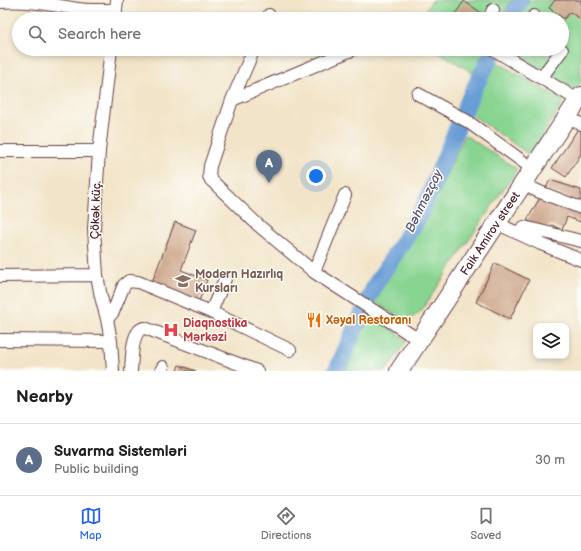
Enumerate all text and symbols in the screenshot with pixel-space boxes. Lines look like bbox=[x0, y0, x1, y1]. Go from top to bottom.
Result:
search box bbox=[12, 12, 569, 56]
icon: search bbox=[26, 23, 48, 45]
text: Search here bbox=[58, 25, 141, 44]
pin: A bbox=[256, 150, 282, 183]
your location bbox=[306, 166, 326, 186]
water label: Bəhməzçay bbox=[402, 166, 447, 235]
street label: Çökək küç. bbox=[87, 180, 105, 240]
street label: Faik Amirov street bbox=[457, 188, 523, 278]
place label: Modern Hazırlıq Kursları bbox=[195, 267, 283, 296]
school or university icon: Modern Hazırlıq Kursları bbox=[174, 272, 192, 290]
restaurant icon: Xəyal Restoranı bbox=[305, 311, 323, 329]
place label: Xəyal Restoranı bbox=[326, 313, 411, 328]
place label: Diaqnostika Mərkəzi bbox=[183, 316, 248, 345]
hospital icon: Diaqnostika Mərkəzi bbox=[162, 321, 180, 339]
map controls bbox=[533, 323, 569, 359]
button: layers bbox=[533, 323, 569, 359]
text: Nearby bbox=[16, 387, 73, 407]
text: Suvarma Sistemləri bbox=[54, 442, 187, 461]
text: A bbox=[25, 452, 33, 468]
text: 30 m bbox=[535, 452, 565, 468]
text: Public building bbox=[54, 461, 139, 477]
tab: Map bbox=[80, 505, 102, 542]
tab: Directions bbox=[261, 505, 311, 542]
tab: Saved bbox=[471, 505, 501, 542]

